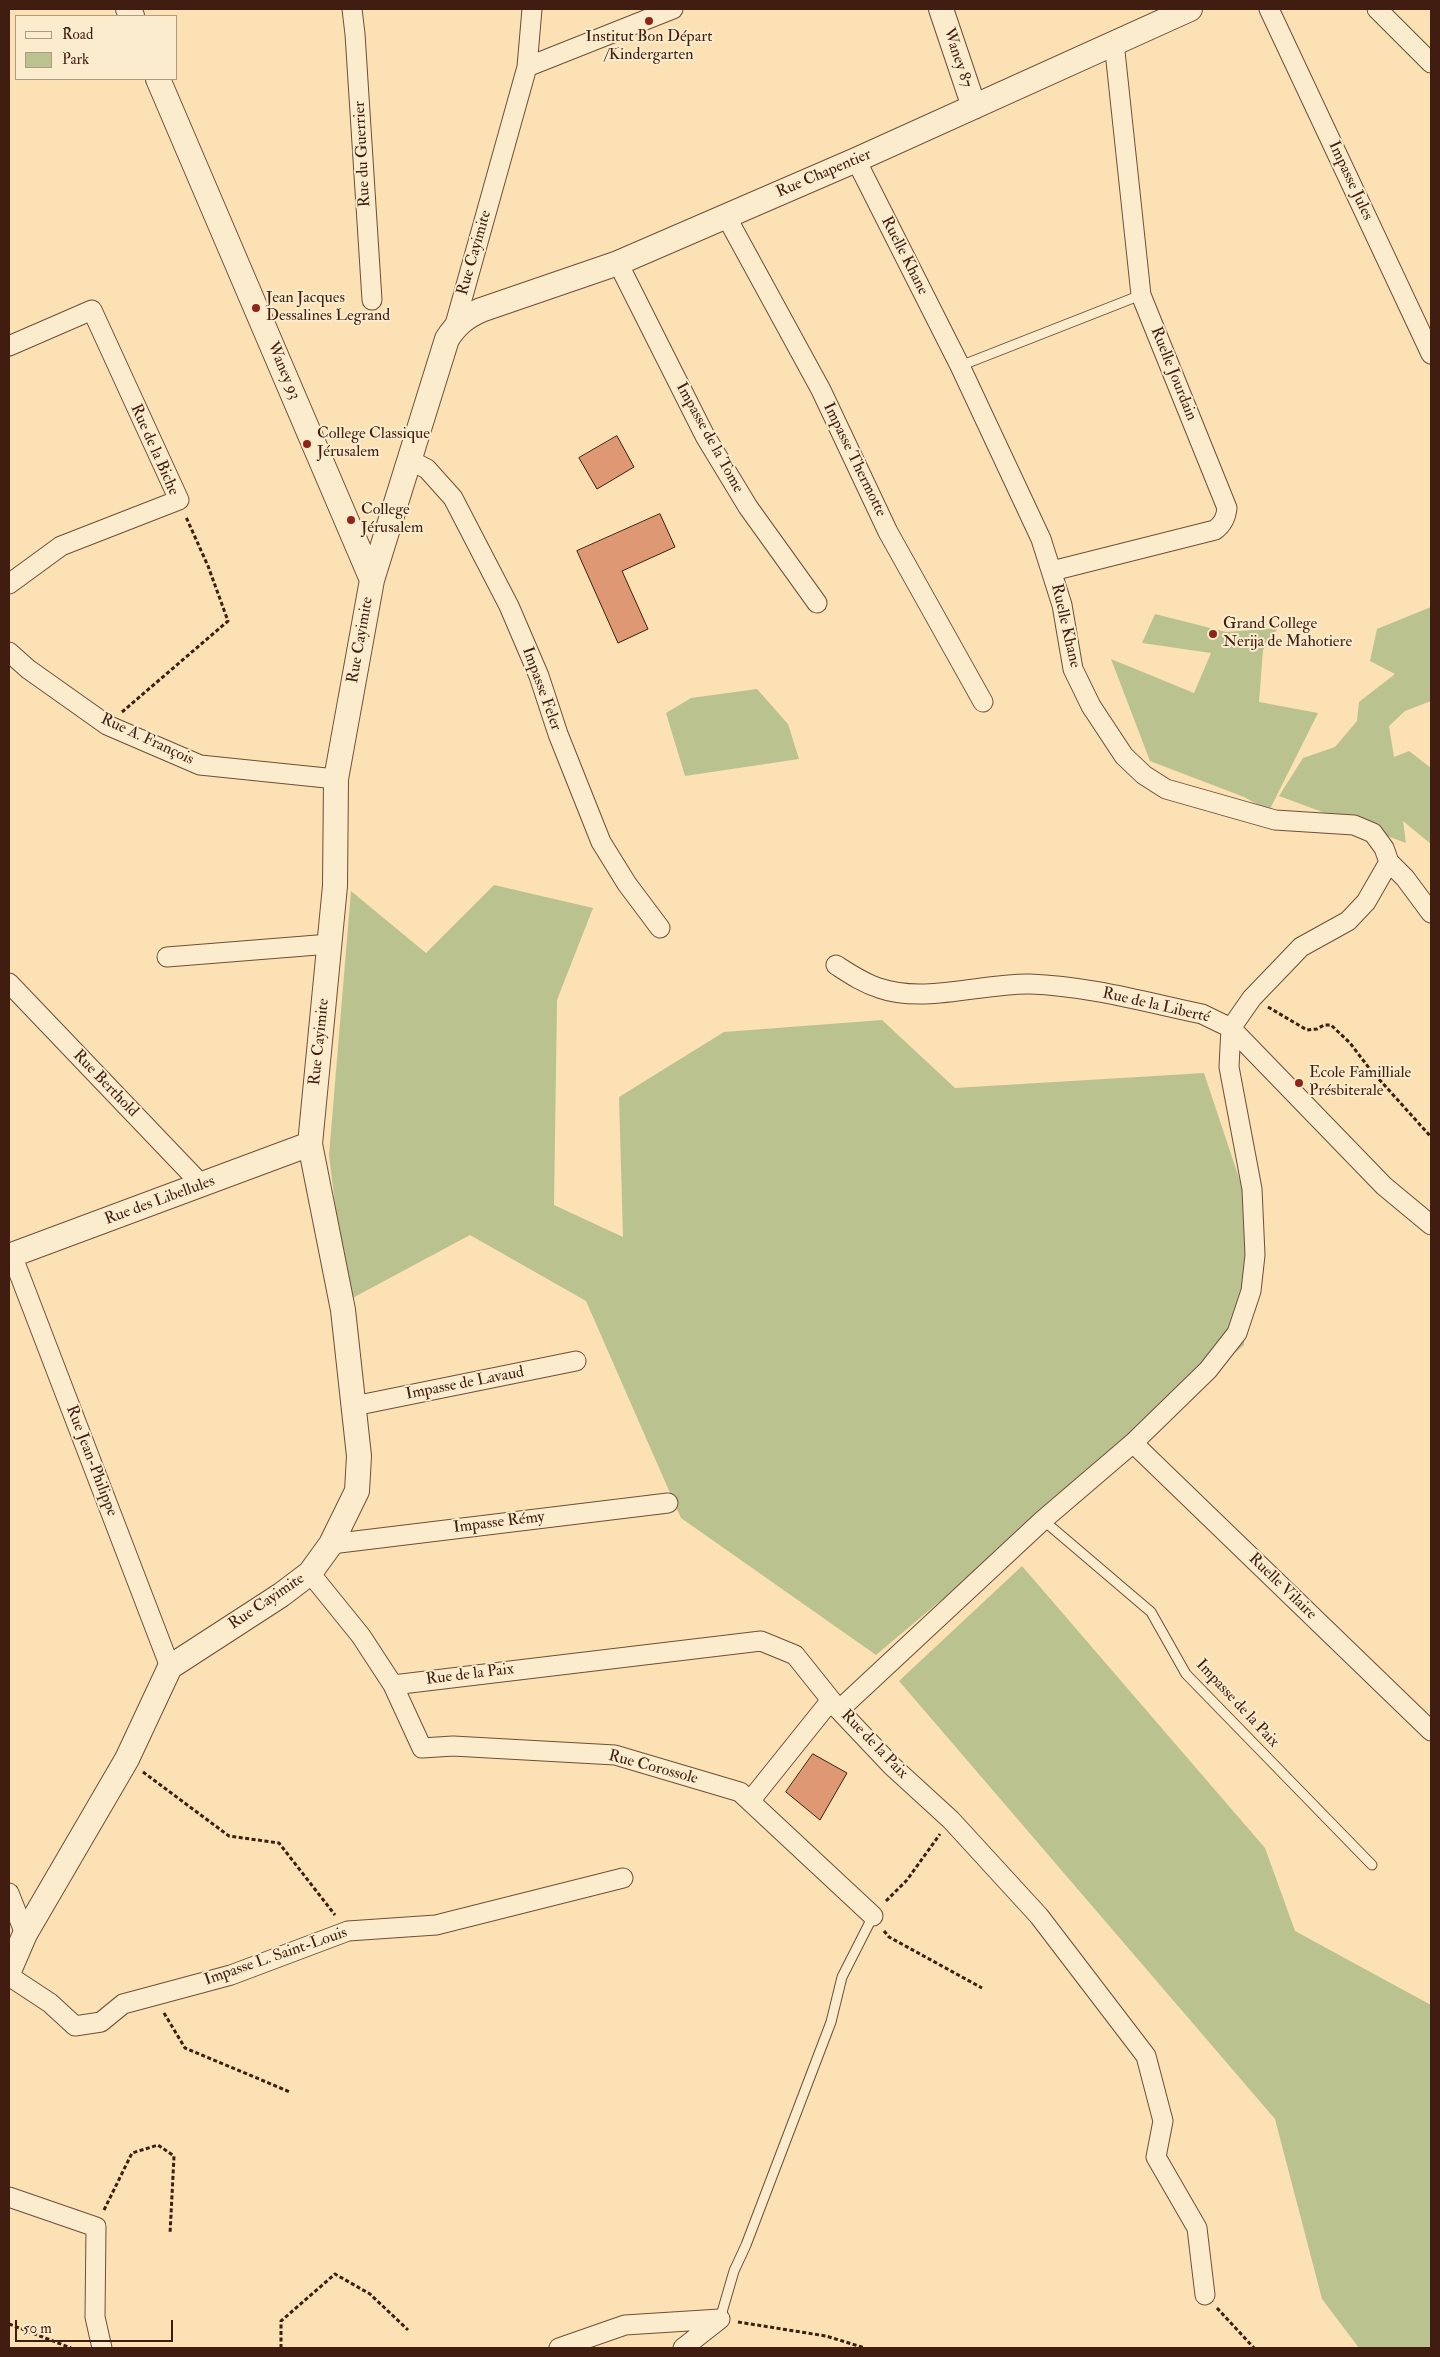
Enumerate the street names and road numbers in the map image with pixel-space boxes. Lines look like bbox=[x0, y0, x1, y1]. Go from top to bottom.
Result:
street label: Waney 87 bbox=[938, 26, 976, 90]
street label: Rue du Guerrier bbox=[351, 100, 375, 208]
street label: Impasse Jules bbox=[1323, 138, 1377, 224]
street label: Rue Chapentier bbox=[774, 145, 874, 203]
street label: Rue Cayimite bbox=[454, 208, 496, 298]
street label: Ruelle Khane bbox=[876, 214, 932, 298]
street label: Ruelle Jourdain bbox=[1145, 324, 1201, 424]
street label: Waney 93 bbox=[262, 339, 304, 403]
street label: Impasse de la Tome bbox=[671, 380, 747, 496]
street label: Impasse Thermotte bbox=[818, 400, 890, 520]
street label: Rue de la Biche bbox=[125, 401, 183, 499]
street label: Ruelle Khane bbox=[1046, 582, 1084, 670]
street label: Rue Cayimite bbox=[344, 595, 378, 685]
street label: Impasse Feler bbox=[517, 645, 565, 733]
street label: Rue A. François bbox=[97, 710, 197, 770]
street label: Rue de la Liberté bbox=[1100, 984, 1212, 1028]
street label: Rue Cayimite bbox=[306, 998, 334, 1086]
street label: Rue Berthold bbox=[68, 1046, 142, 1122]
street label: Rue des Libellules bbox=[102, 1172, 218, 1230]
street label: Impasse de Lavaud bbox=[404, 1363, 526, 1405]
street label: Rue Jean-Philippe bbox=[61, 1403, 121, 1519]
street label: Impasse Rémy bbox=[452, 1508, 546, 1538]
street label: Ruelle Vilaire bbox=[1244, 1550, 1320, 1624]
street label: Rue Cayimite bbox=[225, 1570, 309, 1634]
street label: Impasse de la Paix bbox=[1191, 1656, 1283, 1752]
street label: Rue de la Paix bbox=[425, 1660, 515, 1690]
street label: Rue de la Paix bbox=[836, 1706, 912, 1784]
street label: Rue Corossole bbox=[606, 1747, 700, 1789]
street label: Impasse L. Saint-Louis bbox=[202, 1924, 350, 1990]

